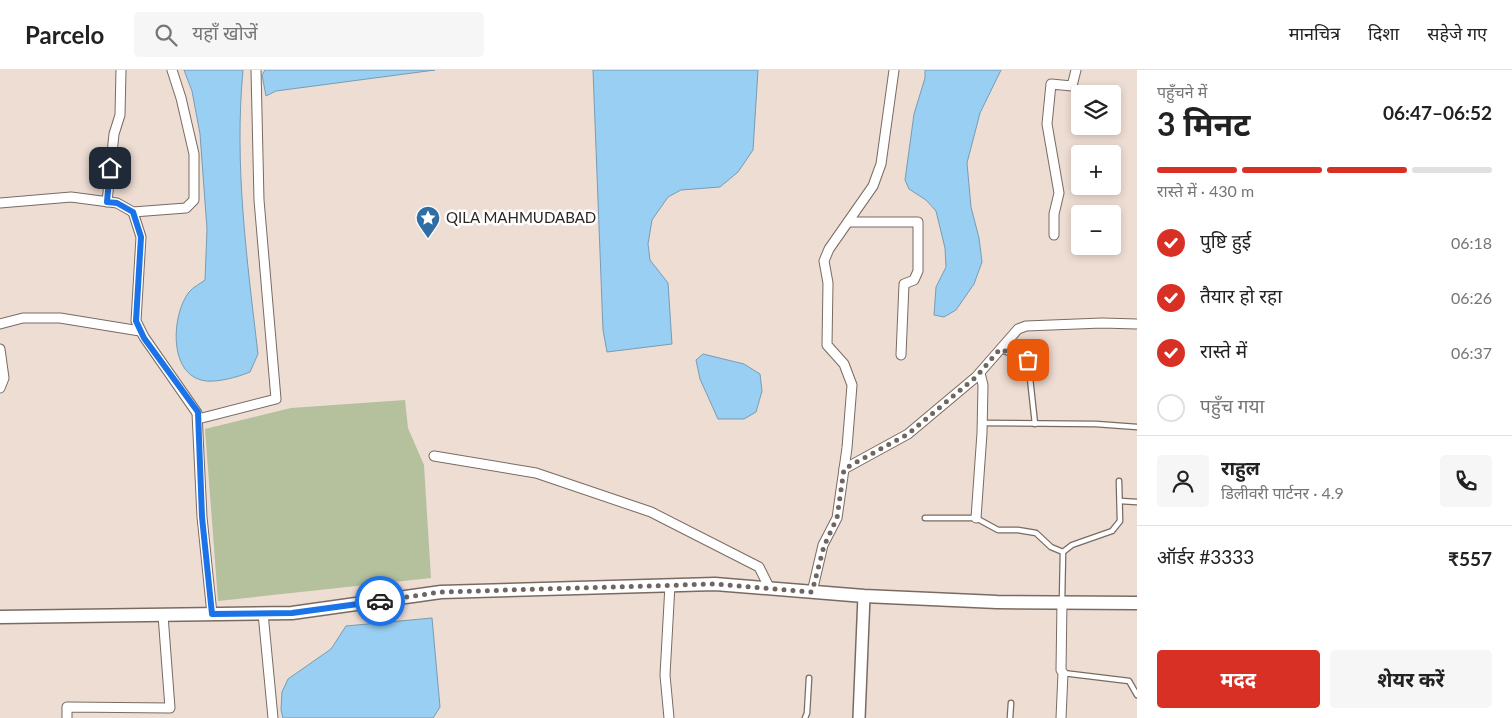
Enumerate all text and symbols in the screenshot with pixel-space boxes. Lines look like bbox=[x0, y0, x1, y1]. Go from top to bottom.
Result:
search box bbox=[134, 12, 484, 57]
text: Parcelo bbox=[25, 20, 104, 49]
icon: search bbox=[152, 21, 180, 49]
text: यहाँ खोजें bbox=[192, 21, 258, 44]
text: मानचित्र bbox=[1289, 22, 1340, 44]
text: दिशा bbox=[1368, 22, 1399, 44]
text: सहेजे गए bbox=[1427, 22, 1487, 44]
text: पहुँचने में bbox=[1157, 82, 1207, 101]
map controls bbox=[1071, 85, 1121, 255]
button: layers bbox=[1071, 85, 1121, 135]
text: 06:47–06:52 bbox=[1383, 101, 1492, 124]
text: 3 मिनट bbox=[1157, 104, 1251, 143]
button: + bbox=[1071, 145, 1121, 195]
pin bbox=[89, 147, 131, 189]
icon: home bbox=[96, 154, 124, 182]
text: रास्ते में · 430 m bbox=[1157, 181, 1254, 200]
place icon: QILA MAHMUDABAD bbox=[415, 205, 441, 239]
button: − bbox=[1071, 205, 1121, 255]
place label: QILA MAHMUDABAD bbox=[446, 208, 596, 226]
icon: check bbox=[1157, 229, 1185, 257]
text: पुष्टि हुई bbox=[1200, 229, 1251, 252]
text: 06:18 bbox=[1451, 233, 1492, 252]
icon: check bbox=[1157, 284, 1185, 312]
text: तैयार हो रहा bbox=[1200, 284, 1282, 307]
text: 06:26 bbox=[1451, 288, 1492, 307]
pin bbox=[1007, 339, 1049, 381]
icon: check bbox=[1157, 339, 1185, 367]
text: रास्ते में bbox=[1200, 339, 1247, 362]
text: 06:37 bbox=[1451, 343, 1492, 362]
icon: bag bbox=[1014, 346, 1042, 374]
text: पहुँच गया bbox=[1200, 394, 1264, 417]
button: person bbox=[1157, 455, 1209, 507]
button: phone bbox=[1440, 455, 1492, 507]
text: राहुल bbox=[1221, 456, 1260, 479]
text: डिलीवरी पार्टनर · 4.9 bbox=[1221, 483, 1344, 502]
text: ऑर्डर #3333 bbox=[1157, 545, 1254, 568]
text: ₹557 bbox=[1448, 547, 1492, 570]
courier bbox=[355, 576, 405, 626]
icon: car bbox=[366, 587, 394, 615]
button: मदद bbox=[1157, 650, 1320, 708]
button: शेयर करें bbox=[1330, 650, 1492, 708]

